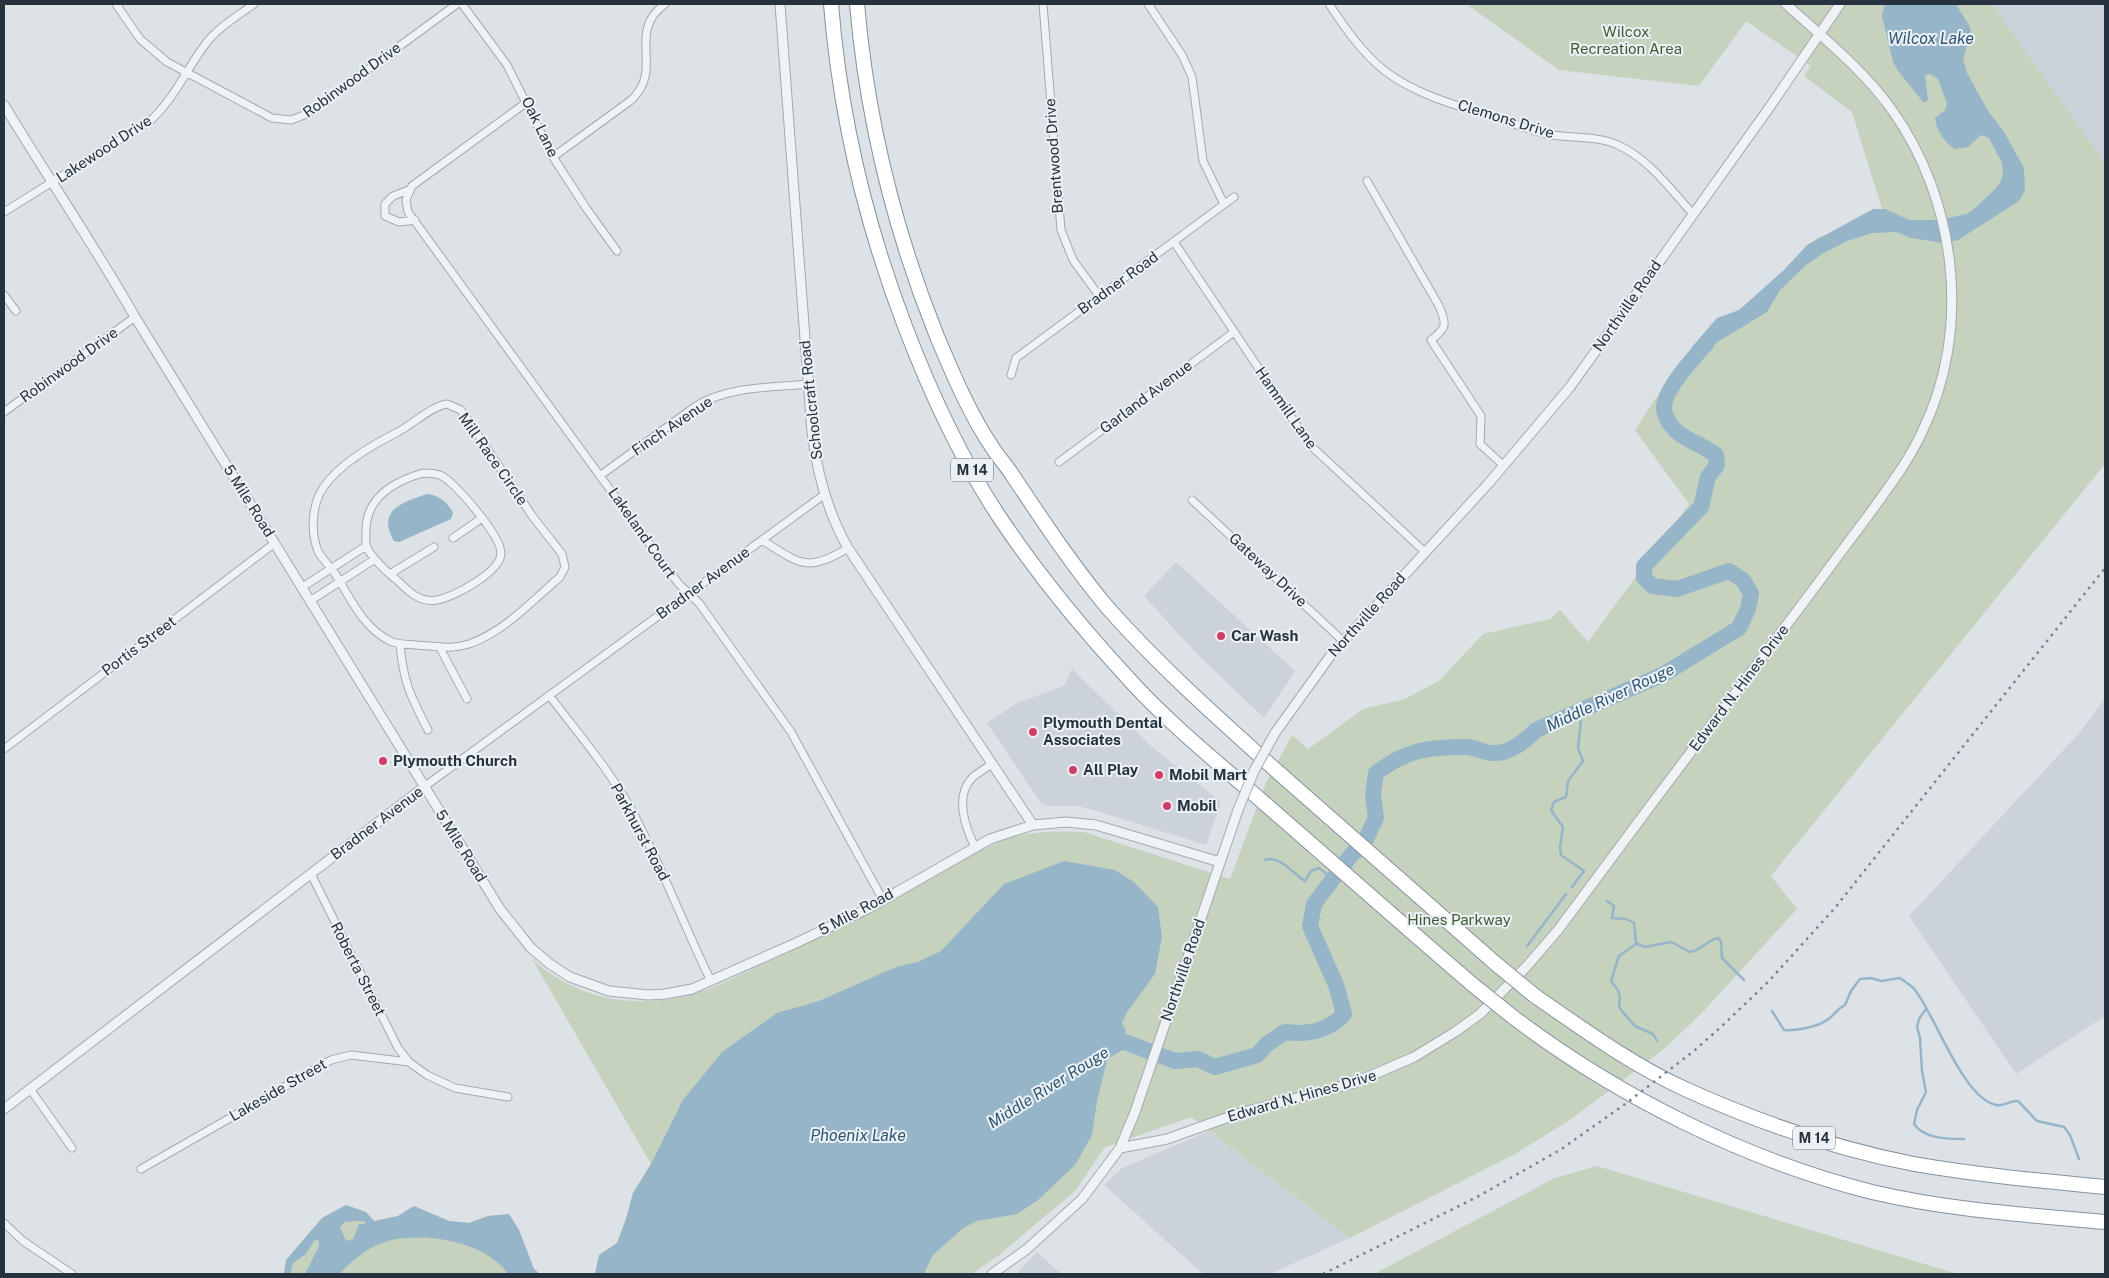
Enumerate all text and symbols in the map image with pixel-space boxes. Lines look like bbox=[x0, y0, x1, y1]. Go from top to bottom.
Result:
park label: Wilcox Recreation Area bbox=[1570, 23, 1682, 57]
water label: Wilcox Lake bbox=[1888, 29, 1974, 48]
street label: Robinwood Drive bbox=[300, 38, 404, 121]
street label: Oak Lane bbox=[519, 94, 562, 160]
street label: Clemons Drive bbox=[1456, 96, 1556, 141]
street label: Brentwood Drive bbox=[1041, 98, 1066, 214]
street label: Lakewood Drive bbox=[53, 111, 155, 186]
street label: Bradner Road bbox=[1074, 248, 1161, 317]
street label: Northville Road bbox=[1589, 257, 1664, 354]
street label: Robinwood Drive bbox=[17, 323, 121, 406]
street label: Schoolcraft Road bbox=[796, 339, 825, 461]
street label: Garland Avenue bbox=[1096, 357, 1195, 437]
street label: Hammill Lane bbox=[1252, 364, 1321, 452]
street label: Finch Avenue bbox=[628, 392, 715, 459]
street label: Mill Race Circle bbox=[455, 409, 532, 508]
road number: M 14 bbox=[951, 458, 993, 482]
street label: 5 Mile Road bbox=[220, 461, 278, 540]
street label: Lakeland Court bbox=[605, 484, 680, 581]
street label: Gateway Drive bbox=[1226, 529, 1311, 610]
street label: Bradner Avenue bbox=[653, 543, 753, 622]
street label: Northville Road bbox=[1325, 569, 1409, 660]
street label: Portis Street bbox=[98, 612, 179, 679]
street label: Edward N. Hines Drive bbox=[1685, 621, 1792, 754]
place label: Car Wash bbox=[1231, 627, 1298, 644]
marker: Car Wash bbox=[1215, 630, 1227, 642]
water label: Middle River Rouge bbox=[1543, 659, 1678, 735]
place label: Plymouth Dental Associates bbox=[1043, 714, 1163, 748]
marker: Plymouth Dental Associates bbox=[1027, 726, 1039, 738]
place label: Plymouth Church bbox=[393, 752, 517, 769]
marker: Plymouth Church bbox=[377, 755, 389, 767]
place label: All Play bbox=[1083, 761, 1139, 778]
marker: All Play bbox=[1067, 764, 1079, 776]
place label: Mobil Mart bbox=[1169, 766, 1247, 783]
marker: Mobil Mart bbox=[1153, 769, 1165, 781]
street label: Parkhurst Road bbox=[608, 780, 673, 883]
street label: Bradner Avenue bbox=[327, 782, 426, 863]
place label: Mobil bbox=[1177, 797, 1217, 814]
marker: Mobil bbox=[1161, 800, 1173, 812]
street label: 5 Mile Road bbox=[432, 806, 490, 885]
street label: 5 Mile Road bbox=[816, 885, 896, 938]
park label: Hines Parkway bbox=[1407, 911, 1511, 928]
street label: Northville Road bbox=[1157, 916, 1208, 1023]
street label: Roberta Street bbox=[327, 919, 389, 1019]
water label: Middle River Rouge bbox=[984, 1042, 1113, 1132]
street label: Lakeside Street bbox=[226, 1055, 329, 1124]
street label: Edward N. Hines Drive bbox=[1225, 1066, 1378, 1125]
water label: Phoenix Lake bbox=[810, 1126, 906, 1145]
road number: M 14 bbox=[1793, 1126, 1835, 1150]

